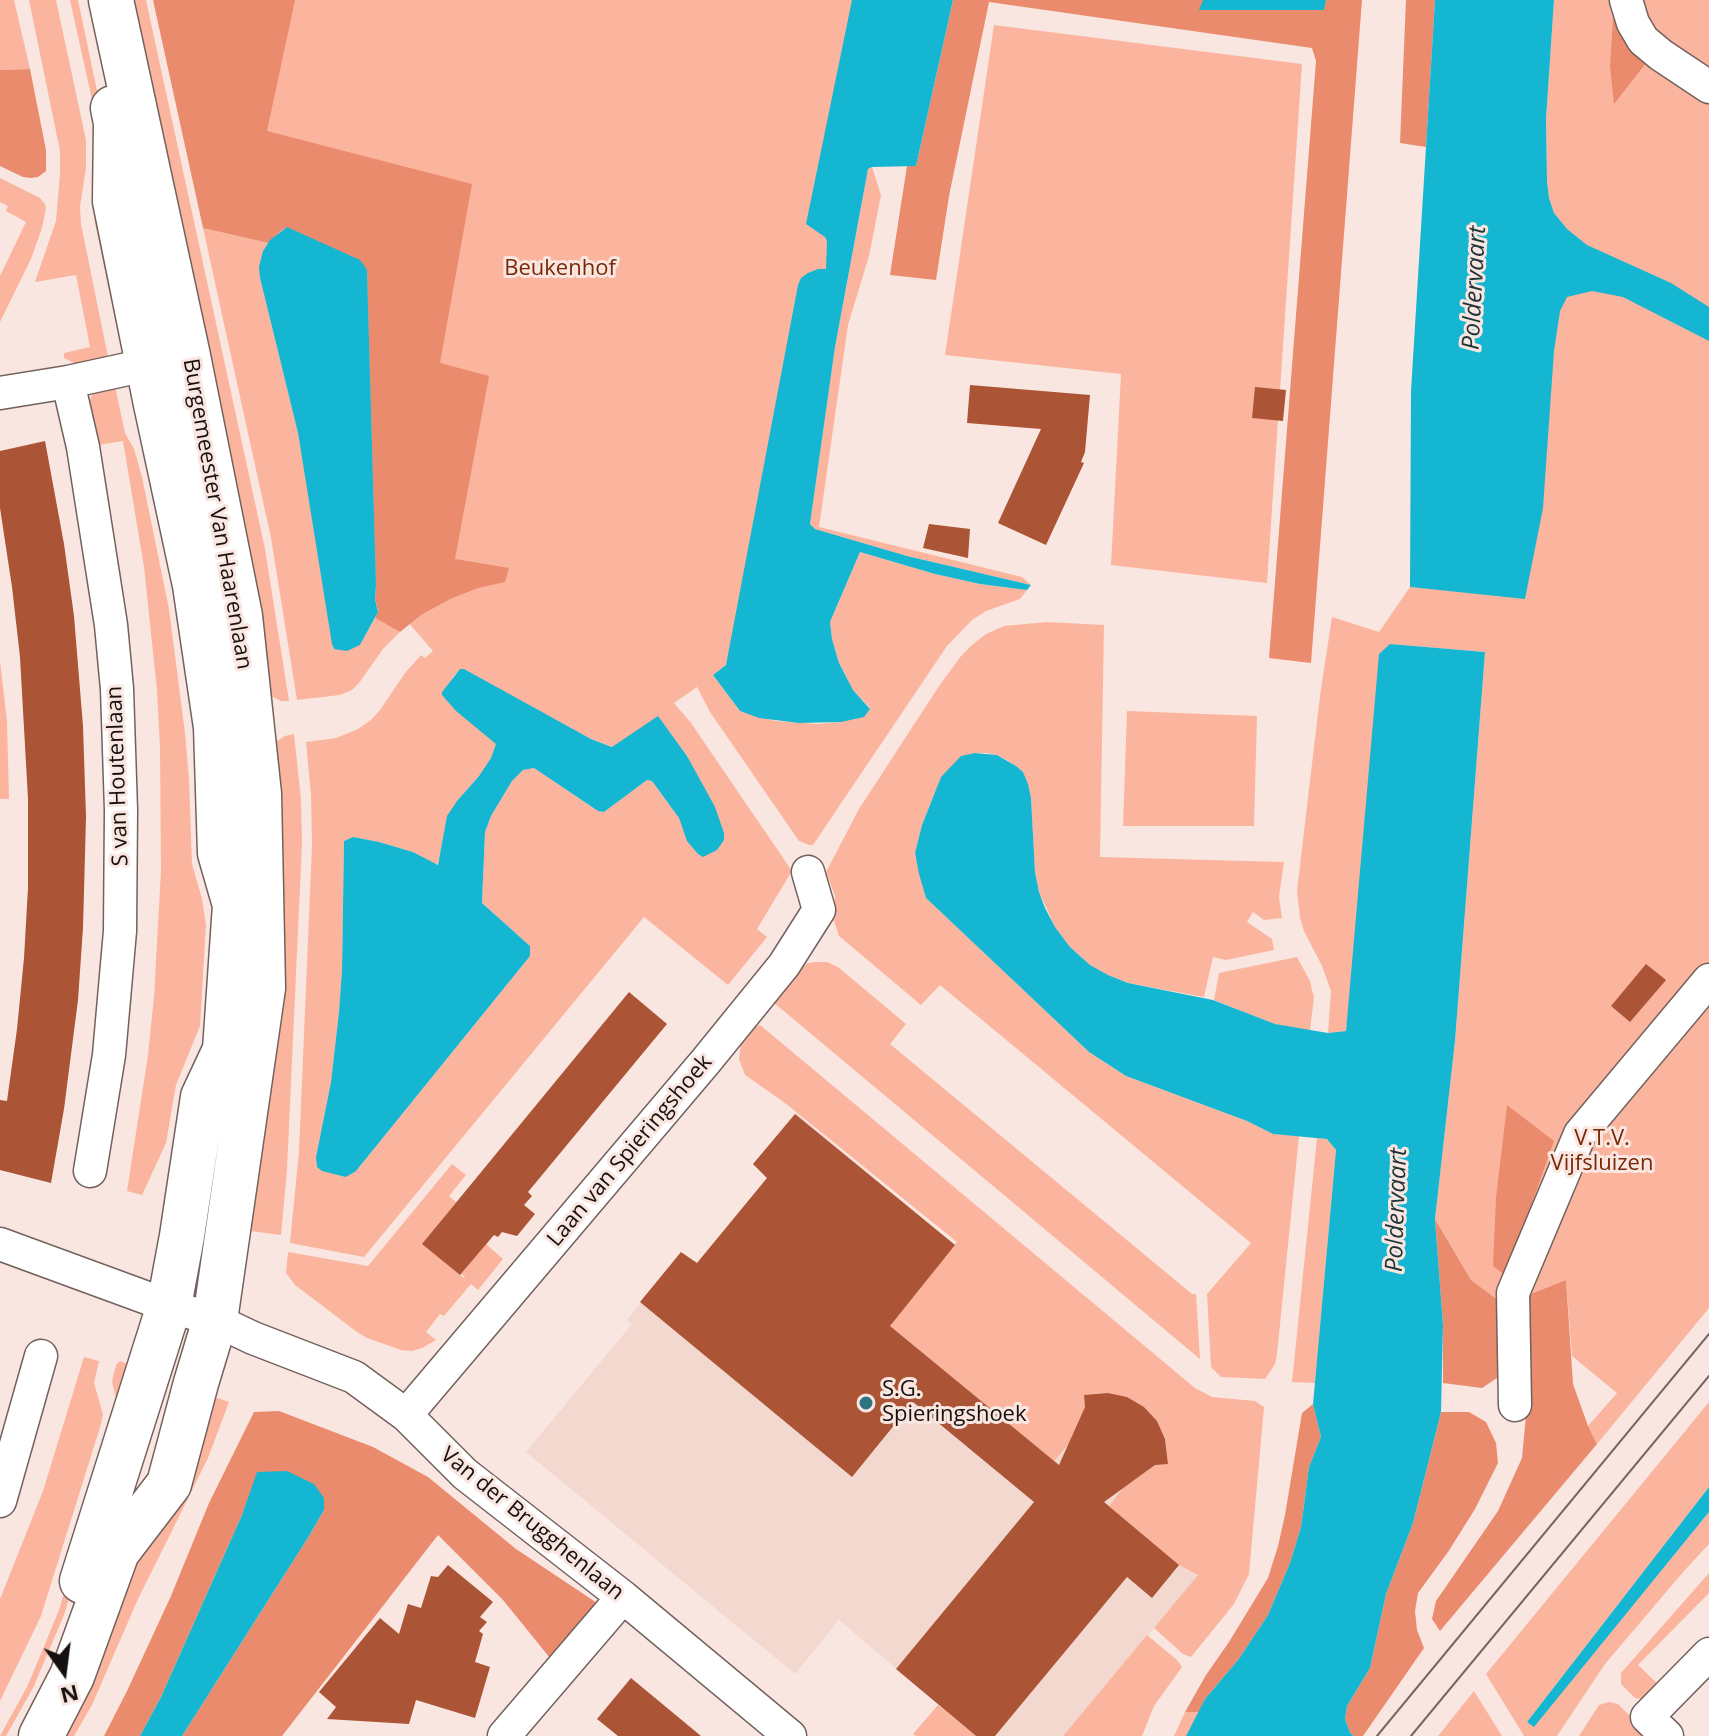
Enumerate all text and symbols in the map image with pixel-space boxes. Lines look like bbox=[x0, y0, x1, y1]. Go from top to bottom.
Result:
water label: Poldervaart bbox=[1457, 225, 1493, 351]
park label: Beukenhof bbox=[504, 256, 616, 282]
street label: Burgemeester Van Haarenlaan bbox=[177, 357, 257, 671]
street label: S van Houtenlaan bbox=[102, 685, 134, 867]
street label: Laan van Spieringshoek bbox=[542, 1050, 718, 1252]
park label: V.T.V. Vijfsluizen bbox=[1551, 1126, 1653, 1178]
water label: Poldervaart bbox=[1380, 1148, 1414, 1272]
place label: S.G. Spieringshoek bbox=[882, 1377, 1027, 1428]
marker: S.G. Spieringshoek bbox=[857, 1394, 875, 1412]
street label: Van der Brugghenlaan bbox=[435, 1442, 629, 1606]
north arrow bbox=[24, 1632, 104, 1712]
text: N bbox=[58, 1679, 82, 1712]

